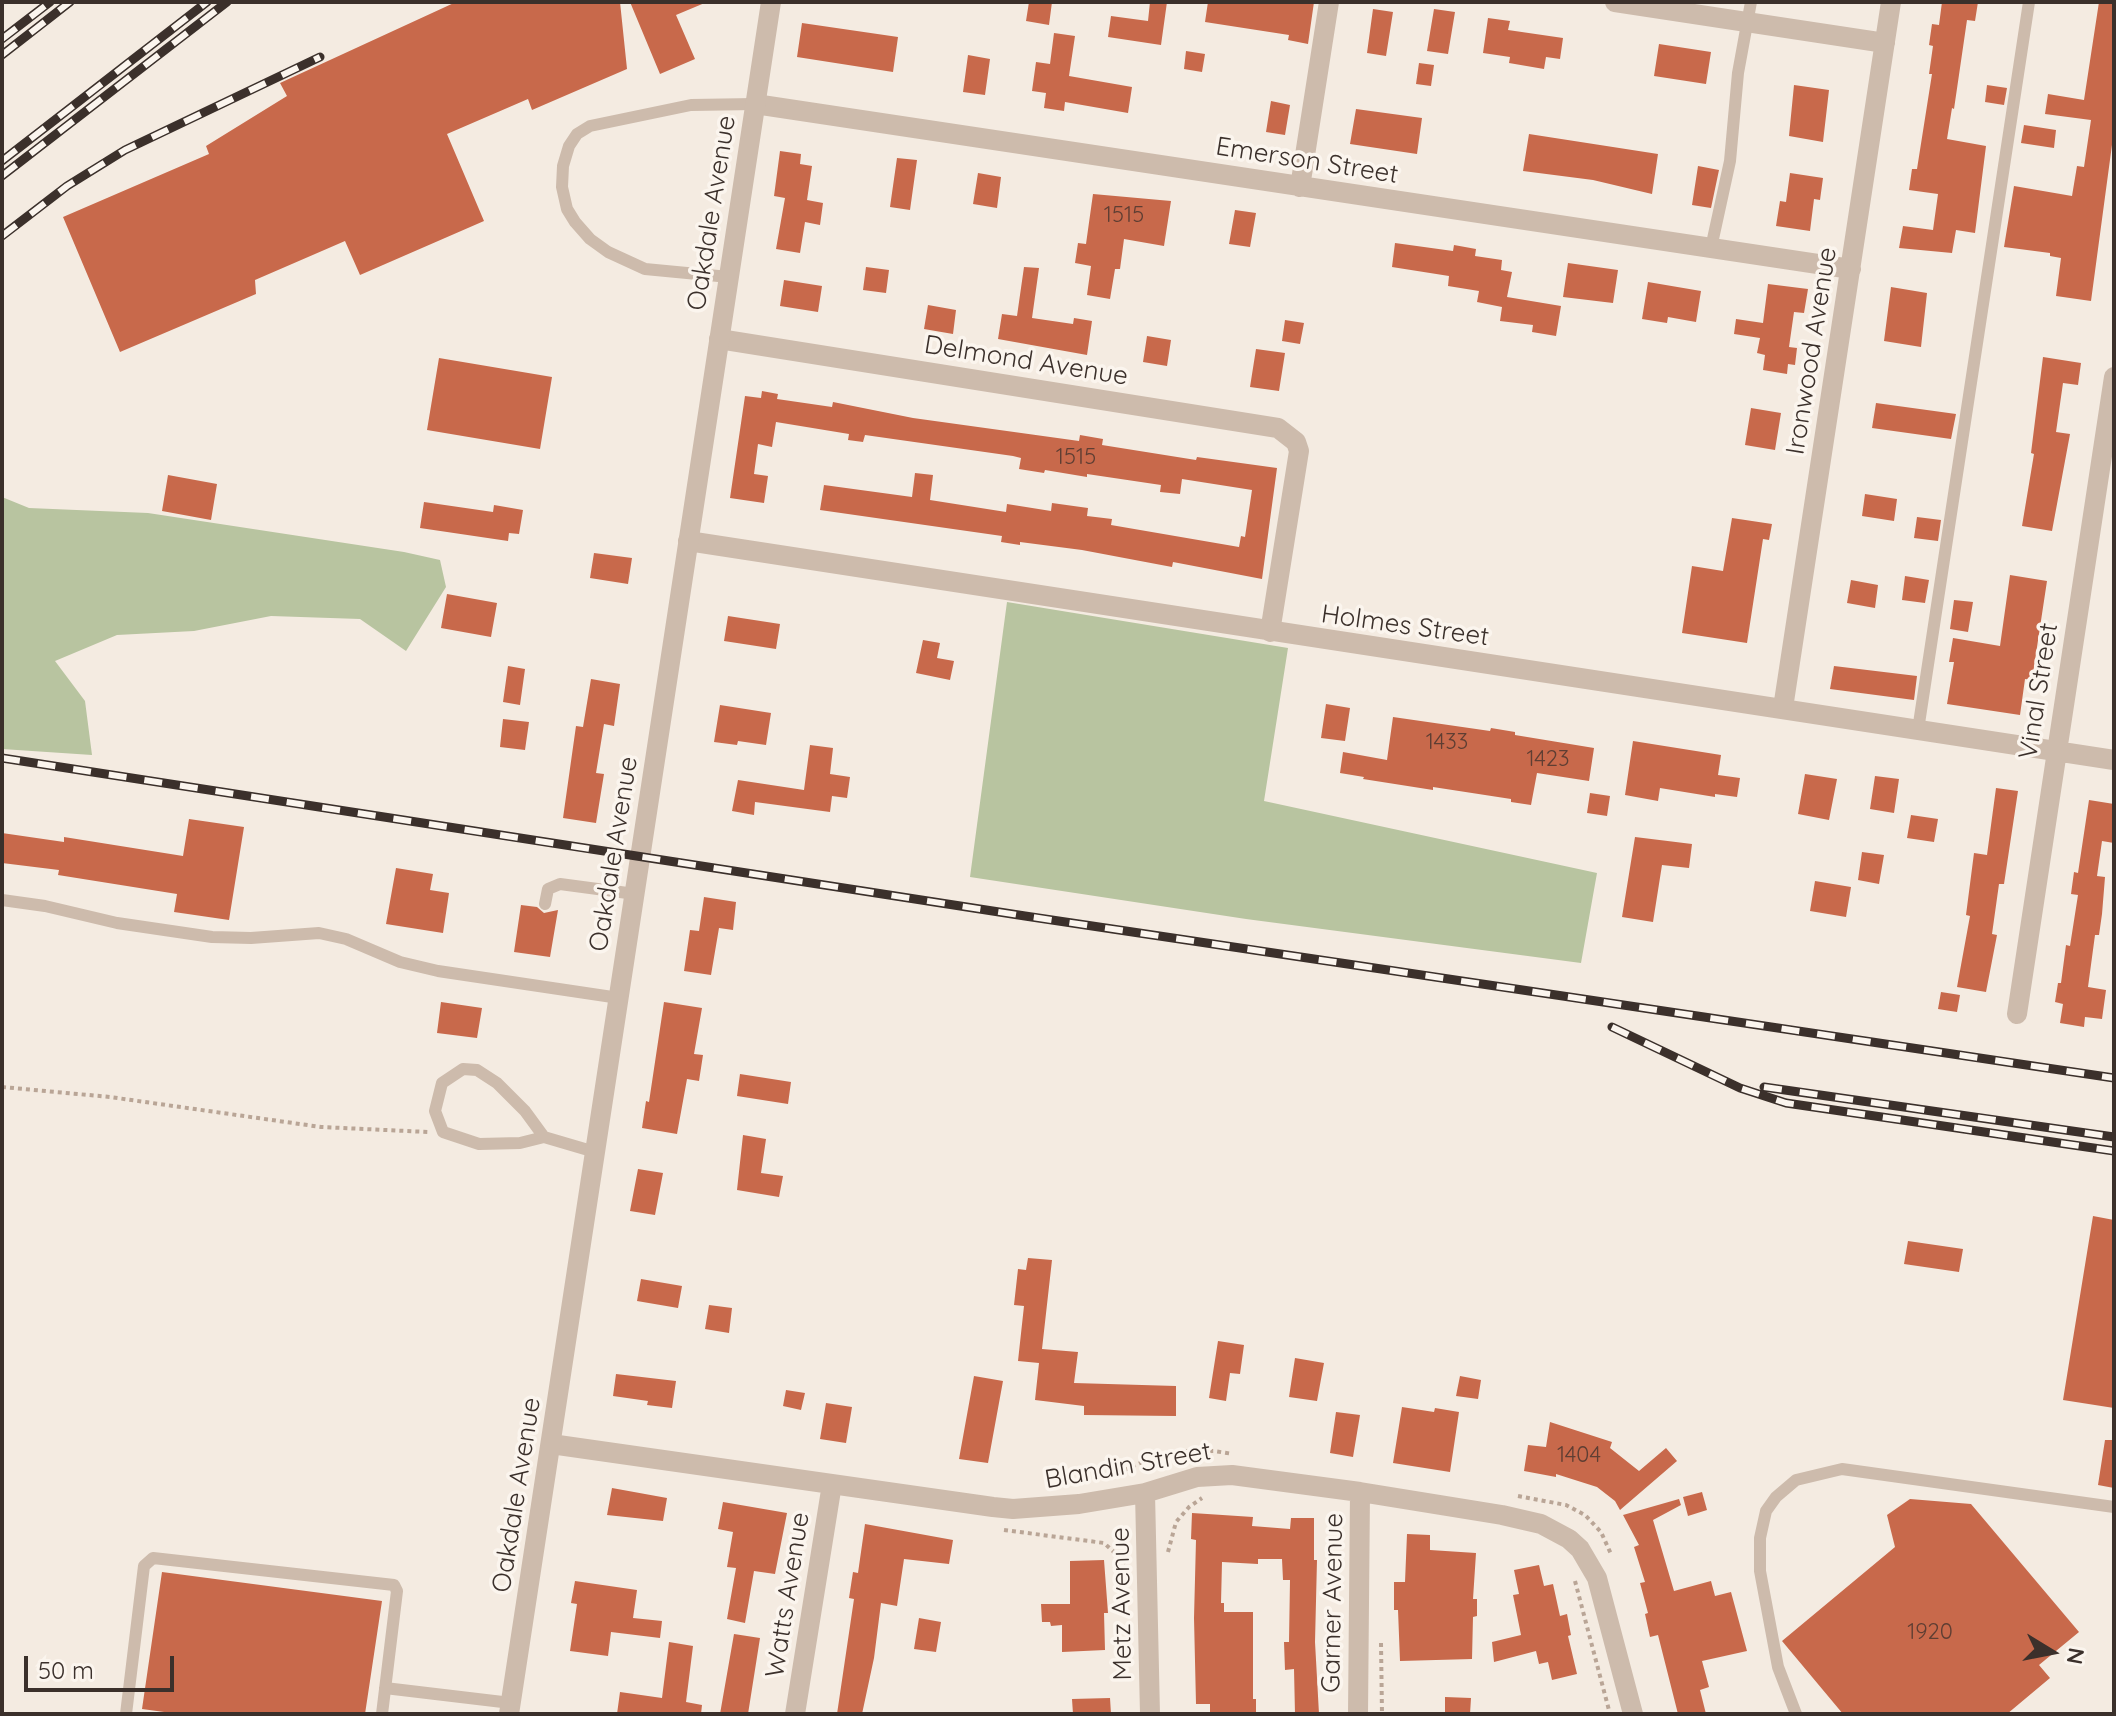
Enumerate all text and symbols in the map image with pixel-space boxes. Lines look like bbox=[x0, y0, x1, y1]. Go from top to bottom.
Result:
street label: Oakdale Avenue bbox=[681, 113, 743, 313]
street label: Emerson Street bbox=[1214, 131, 1400, 191]
house number: 1515 bbox=[1104, 202, 1144, 228]
street label: Ironwood Avenue bbox=[1780, 245, 1844, 457]
street label: Delmond Avenue bbox=[922, 329, 1130, 393]
house number: 1515 bbox=[1056, 444, 1096, 470]
street label: Holmes Street bbox=[1319, 599, 1491, 653]
street label: Vinal Street bbox=[2013, 621, 2065, 761]
house number: 1433 bbox=[1426, 729, 1468, 755]
house number: 1423 bbox=[1526, 746, 1570, 772]
street label: Oakdale Avenue bbox=[583, 754, 645, 954]
street label: Oakdale Avenue bbox=[486, 1395, 548, 1595]
street label: Blandin Street bbox=[1043, 1436, 1213, 1496]
house number: 1404 bbox=[1557, 1442, 1601, 1468]
street label: Watts Avenue bbox=[760, 1510, 816, 1680]
street label: Garner Avenue bbox=[1316, 1513, 1350, 1693]
street label: Metz Avenue bbox=[1105, 1527, 1139, 1681]
north arrow bbox=[2012, 1612, 2092, 1692]
house number: 1920 bbox=[1907, 1619, 1953, 1645]
scale bar bbox=[28, 1640, 178, 1690]
text: N bbox=[2060, 1646, 2091, 1667]
text: 50 m bbox=[38, 1655, 94, 1685]

